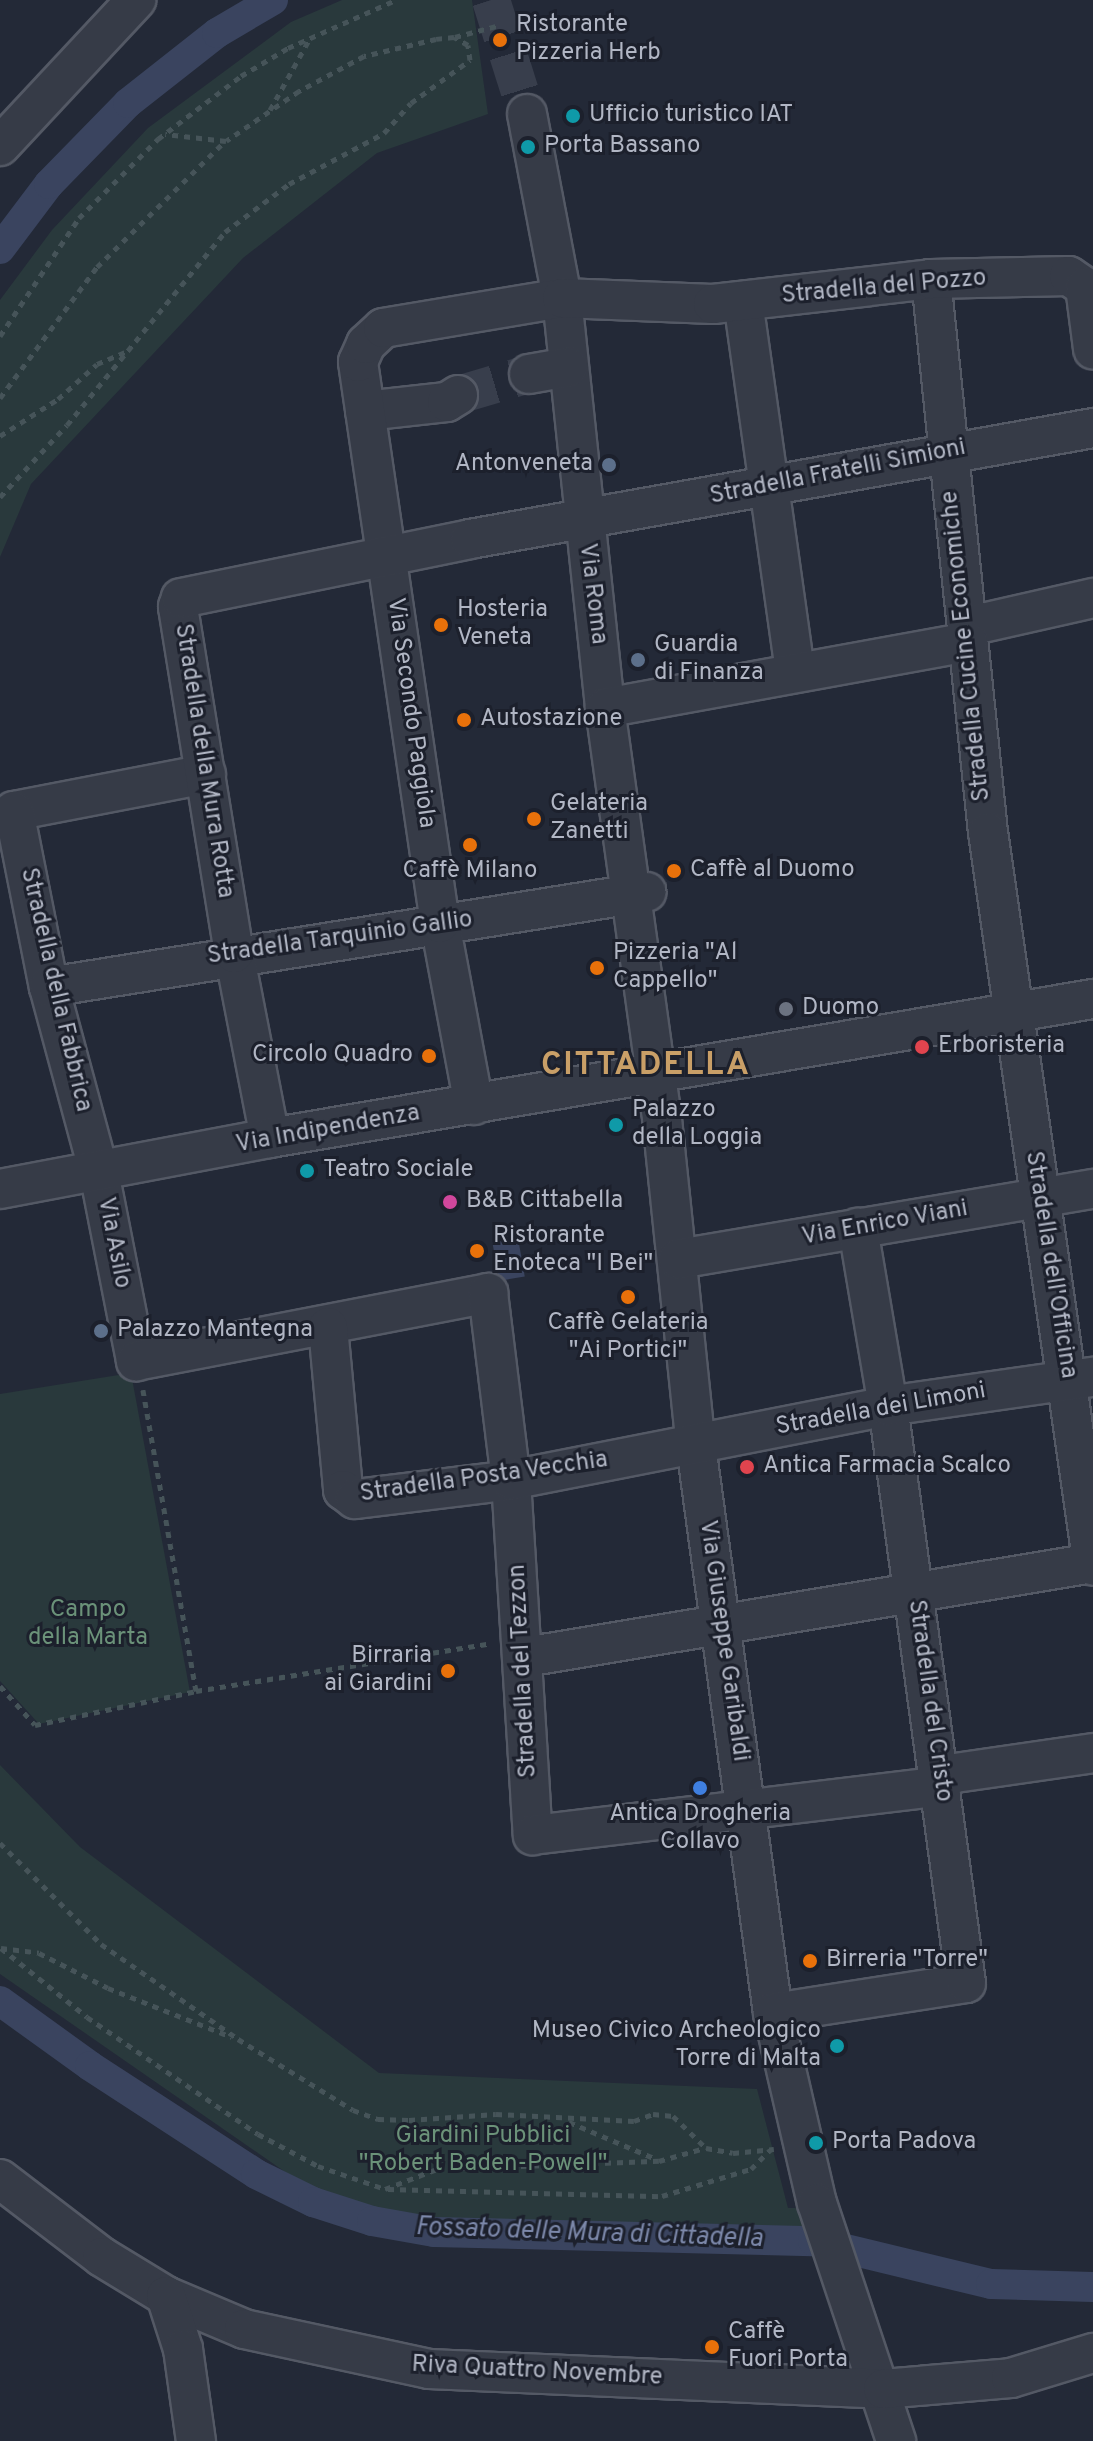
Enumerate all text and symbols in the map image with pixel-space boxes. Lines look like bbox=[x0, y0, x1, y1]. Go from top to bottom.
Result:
place label: Ristorante Pizzeria Herb bbox=[516, 12, 661, 68]
marker: Ristorante Pizzeria Herb bbox=[491, 31, 509, 49]
place label: Ufficio turistico IAT bbox=[589, 102, 793, 130]
marker: Ufficio turistico IAT bbox=[564, 107, 582, 125]
place label: Porta Bassano bbox=[544, 133, 700, 161]
marker: Porta Bassano bbox=[519, 138, 537, 156]
street label: Stradella del Pozzo bbox=[780, 265, 988, 311]
street label: Stradella Fratelli Simioni bbox=[708, 434, 968, 512]
place label: Antonveneta bbox=[455, 451, 593, 479]
marker: Antonveneta bbox=[600, 456, 618, 474]
street label: Stradella Cucine Economiche bbox=[936, 489, 998, 803]
street label: Via Roma bbox=[572, 542, 612, 646]
street label: Via Secondo Paggiola bbox=[380, 596, 440, 830]
place label: Hosteria Veneta bbox=[457, 597, 548, 653]
marker: Hosteria Veneta bbox=[432, 616, 450, 634]
street label: Stradella della Mura Rotta bbox=[167, 622, 239, 900]
place label: Guardia di Finanza bbox=[654, 632, 764, 688]
marker: Guardia di Finanza bbox=[629, 651, 647, 669]
place label: Autostazione bbox=[480, 706, 622, 734]
marker: Autostazione bbox=[455, 711, 473, 729]
place label: Gelateria Zanetti bbox=[550, 791, 648, 847]
marker: Gelateria Zanetti bbox=[525, 810, 543, 828]
marker: Caffè Milano bbox=[461, 836, 479, 854]
place label: Caffè al Duomo bbox=[690, 857, 855, 885]
place label: Caffè Milano bbox=[403, 858, 537, 886]
marker: Caffè al Duomo bbox=[665, 862, 683, 880]
street label: Stradella della Fabbrica bbox=[13, 865, 97, 1115]
street label: Stradella Tarquinio Gallio bbox=[205, 906, 475, 972]
place label: Pizzeria "Al Cappello" bbox=[613, 940, 737, 996]
marker: Pizzeria "Al Cappello" bbox=[588, 959, 606, 977]
place label: Duomo bbox=[802, 995, 879, 1023]
marker: Duomo bbox=[777, 1000, 795, 1018]
place label: Erboristeria bbox=[938, 1033, 1065, 1061]
marker: Erboristeria bbox=[913, 1038, 931, 1056]
place label: Circolo Quadro bbox=[252, 1042, 413, 1070]
marker: Circolo Quadro bbox=[420, 1047, 438, 1065]
district label: CITTADELLA bbox=[541, 1047, 751, 1085]
place label: Palazzo della Loggia bbox=[632, 1097, 762, 1153]
street label: Via Indipendenza bbox=[234, 1100, 422, 1160]
marker: Palazzo della Loggia bbox=[607, 1116, 625, 1134]
street label: Stradella dell'Officina bbox=[1018, 1149, 1082, 1381]
place label: Teatro Sociale bbox=[323, 1157, 473, 1185]
marker: Teatro Sociale bbox=[298, 1162, 316, 1180]
place label: B&B Cittabella bbox=[466, 1188, 623, 1216]
marker: B&B Cittabella bbox=[441, 1193, 459, 1211]
street label: Via Asilo bbox=[90, 1195, 136, 1291]
street label: Via Enrico Viani bbox=[799, 1195, 971, 1253]
place label: Ristorante Enoteca "I Bei" bbox=[493, 1223, 653, 1279]
marker: Ristorante Enoteca "I Bei" bbox=[468, 1242, 486, 1260]
marker: Caffè Gelateria "Ai Portici" bbox=[619, 1288, 637, 1306]
place label: Caffè Gelateria "Ai Portici" bbox=[548, 1310, 708, 1366]
place label: Palazzo Mantegna bbox=[117, 1317, 313, 1345]
marker: Palazzo Mantegna bbox=[92, 1322, 110, 1340]
street label: Stradella dei Limoni bbox=[774, 1377, 988, 1443]
street label: Stradella Posta Vecchia bbox=[358, 1446, 610, 1510]
place label: Antica Farmacia Scalco bbox=[763, 1453, 1011, 1481]
marker: Antica Farmacia Scalco bbox=[738, 1458, 756, 1476]
street label: Via Giuseppe Garibaldi bbox=[692, 1519, 754, 1763]
street label: Stradella del Tezzon bbox=[504, 1563, 544, 1779]
park label: Campo della Marta bbox=[28, 1597, 148, 1653]
street label: Stradella del Cristo bbox=[901, 1598, 957, 1804]
place label: Birraria ai Giardini bbox=[324, 1643, 432, 1699]
marker: Birraria ai Giardini bbox=[439, 1662, 457, 1680]
marker: Antica Drogheria Collavo bbox=[691, 1779, 709, 1797]
place label: Antica Drogheria Collavo bbox=[609, 1801, 791, 1857]
place label: Birreria "Torre" bbox=[826, 1947, 988, 1975]
marker: Birreria "Torre" bbox=[801, 1952, 819, 1970]
place label: Museo Civico Archeologico Torre di Malta bbox=[531, 2018, 821, 2074]
marker: Museo Civico Archeologico Torre di Malta bbox=[828, 2037, 846, 2055]
park label: Giardini Pubblici "Robert Baden-Powell" bbox=[359, 2123, 607, 2179]
place label: Porta Padova bbox=[832, 2129, 976, 2157]
marker: Porta Padova bbox=[807, 2134, 825, 2152]
water label: Fossato delle Mura di Cittadella bbox=[415, 2212, 763, 2256]
place label: Caffè Fuori Porta bbox=[728, 2319, 848, 2375]
marker: Caffè Fuori Porta bbox=[703, 2338, 721, 2356]
street label: Riva Quattro Novembre bbox=[411, 2351, 663, 2393]

